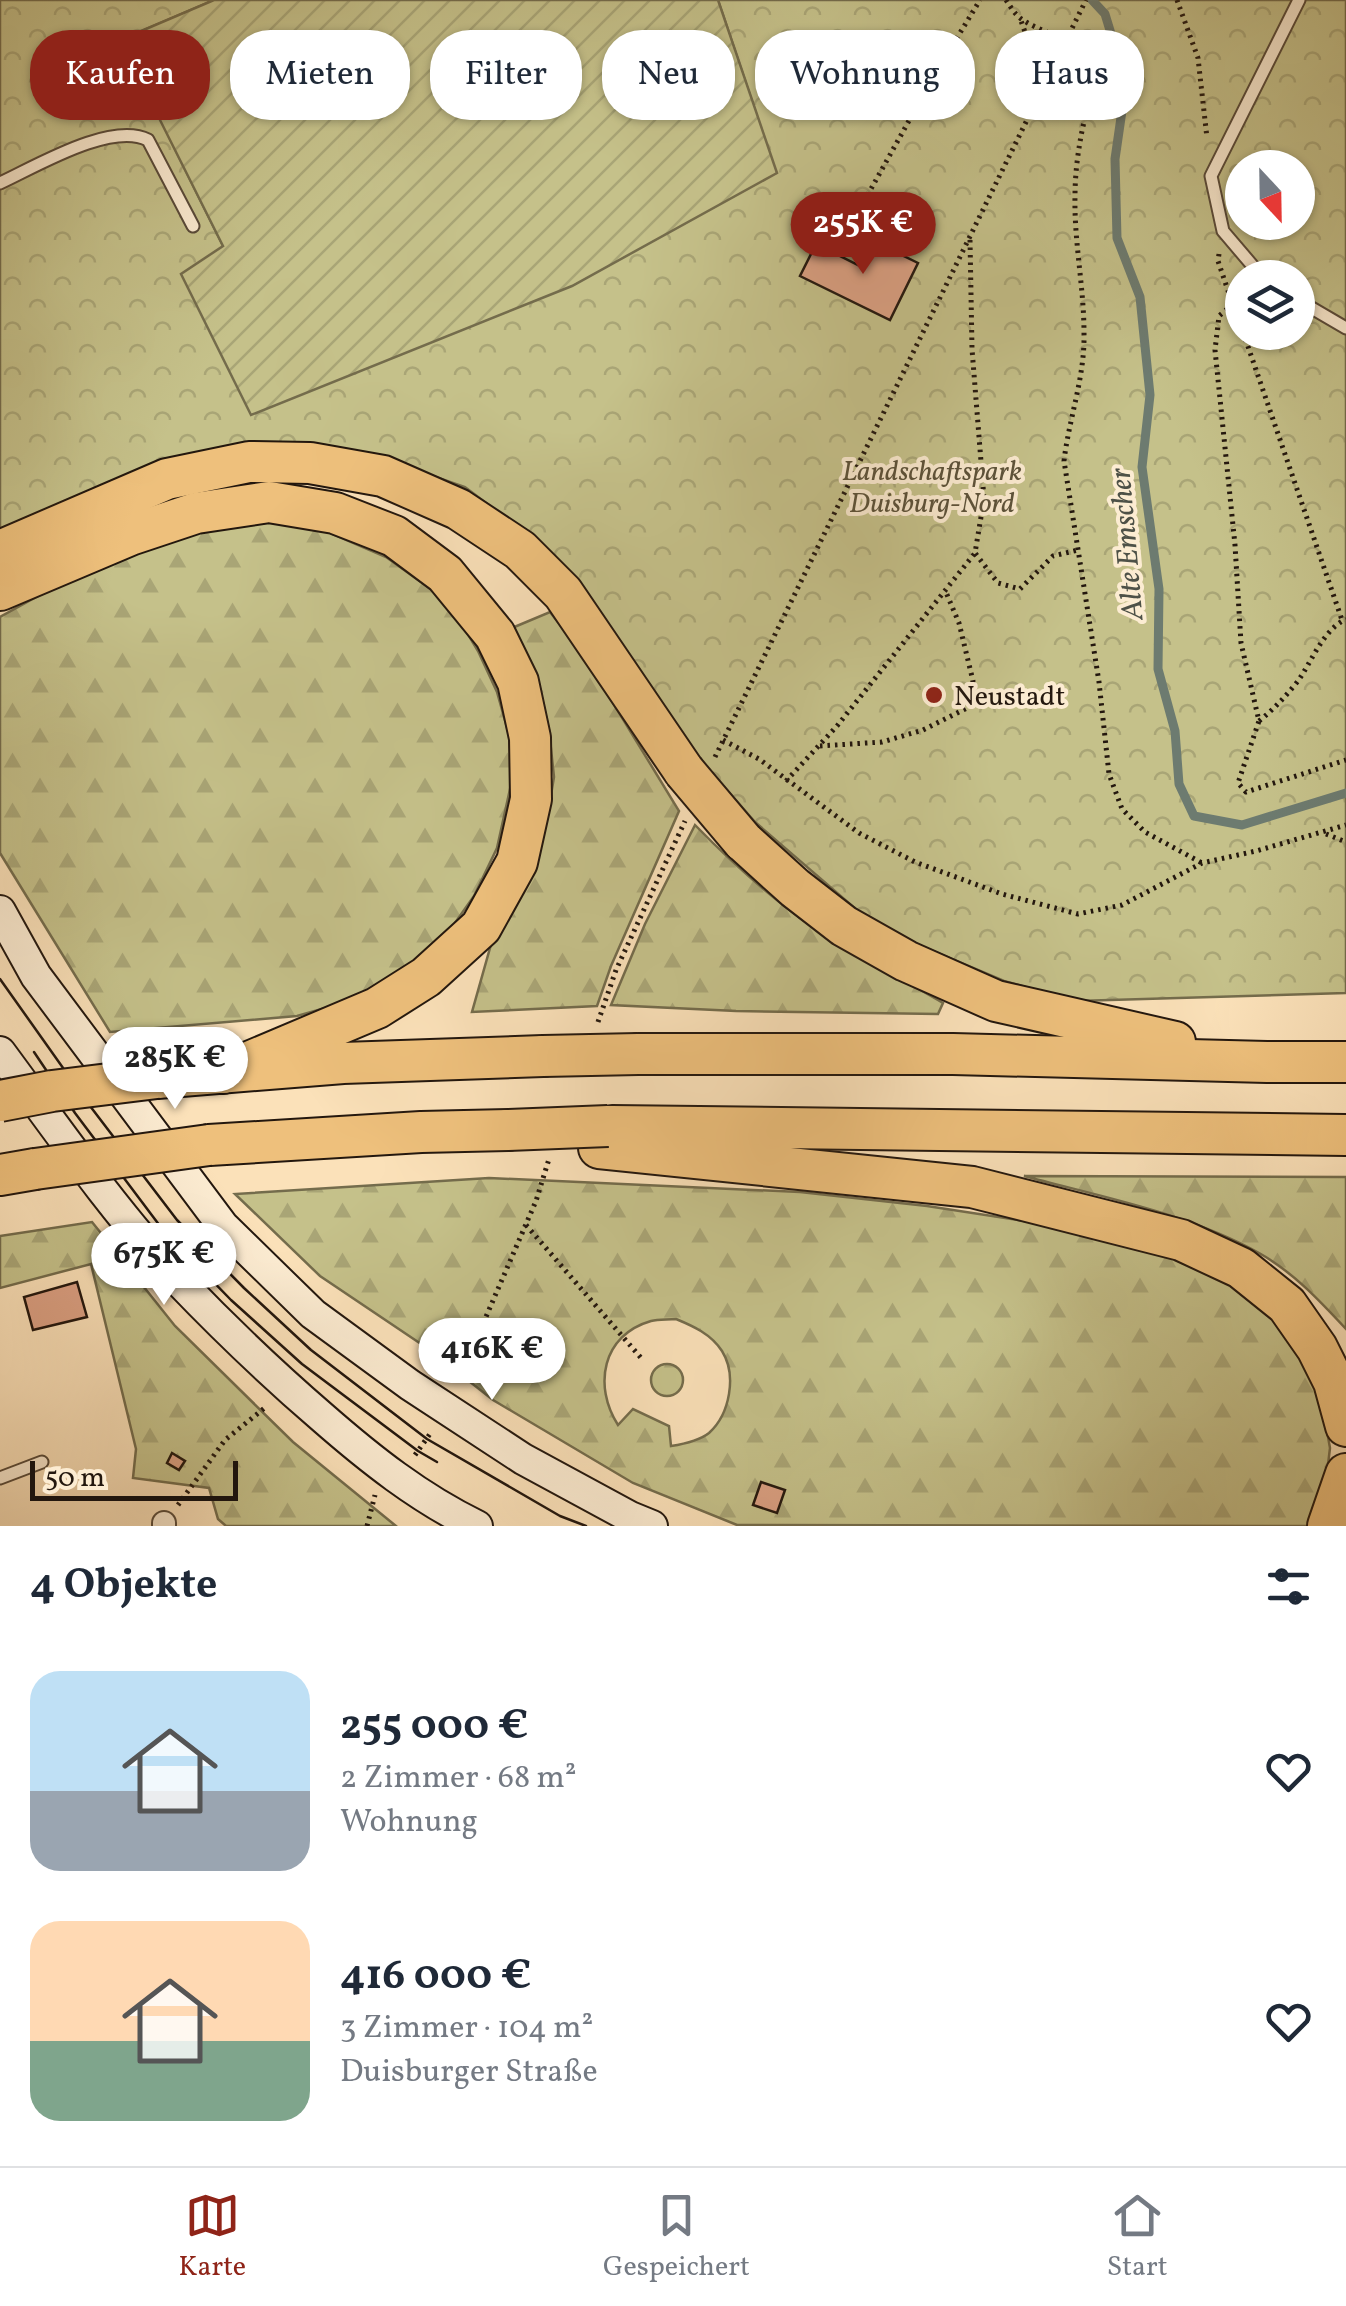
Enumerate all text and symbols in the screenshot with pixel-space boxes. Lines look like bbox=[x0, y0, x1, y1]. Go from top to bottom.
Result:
chip: Kaufen bbox=[30, 30, 210, 120]
chip: Mieten bbox=[230, 30, 410, 120]
chip: Filter bbox=[430, 30, 582, 120]
chip: Neu bbox=[602, 30, 735, 120]
chip: Wohnung bbox=[755, 30, 975, 120]
chip: Haus bbox=[995, 30, 1144, 120]
north arrow bbox=[1225, 150, 1315, 240]
map controls bbox=[1225, 150, 1315, 350]
pin: 255K € bbox=[782, 192, 944, 277]
text: 255K € bbox=[813, 202, 913, 246]
button: layers bbox=[1225, 260, 1315, 350]
park label: Landschaftspark Duisburg-Nord bbox=[842, 453, 1022, 524]
water label: Alte Emscher bbox=[1100, 465, 1156, 623]
place label: Neustadt bbox=[954, 678, 1065, 717]
marker: Neustadt bbox=[923, 684, 945, 706]
pin: 285K € bbox=[94, 1027, 256, 1112]
text: 285K € bbox=[124, 1037, 226, 1081]
pin: 675K € bbox=[83, 1223, 245, 1308]
text: 675K € bbox=[113, 1233, 215, 1277]
pin: 416K € bbox=[411, 1318, 573, 1403]
text: 416K € bbox=[441, 1328, 543, 1372]
scale bar bbox=[30, 1456, 238, 1500]
text: 50 m bbox=[45, 1459, 105, 1498]
text: 4 Objekte bbox=[30, 1557, 217, 1616]
icon: filters bbox=[1261, 1559, 1316, 1614]
text: 255 000 € bbox=[340, 1698, 528, 1757]
icon: home bbox=[110, 1711, 230, 1831]
icon: heart bbox=[1261, 1744, 1316, 1799]
text: 2 Zimmer · 68 m² bbox=[340, 1757, 577, 1801]
text: Wohnung bbox=[340, 1801, 478, 1845]
text: 416 000 € bbox=[340, 1948, 532, 2007]
icon: home bbox=[110, 1961, 230, 2081]
icon: heart bbox=[1261, 1994, 1316, 2049]
text: 3 Zimmer · 104 m² bbox=[340, 2007, 593, 2051]
text: Duisburger Straße bbox=[340, 2051, 598, 2095]
tab: Karte bbox=[178, 2188, 246, 2287]
tab: Gespeichert bbox=[603, 2188, 750, 2287]
tab: Start bbox=[1107, 2188, 1168, 2287]

